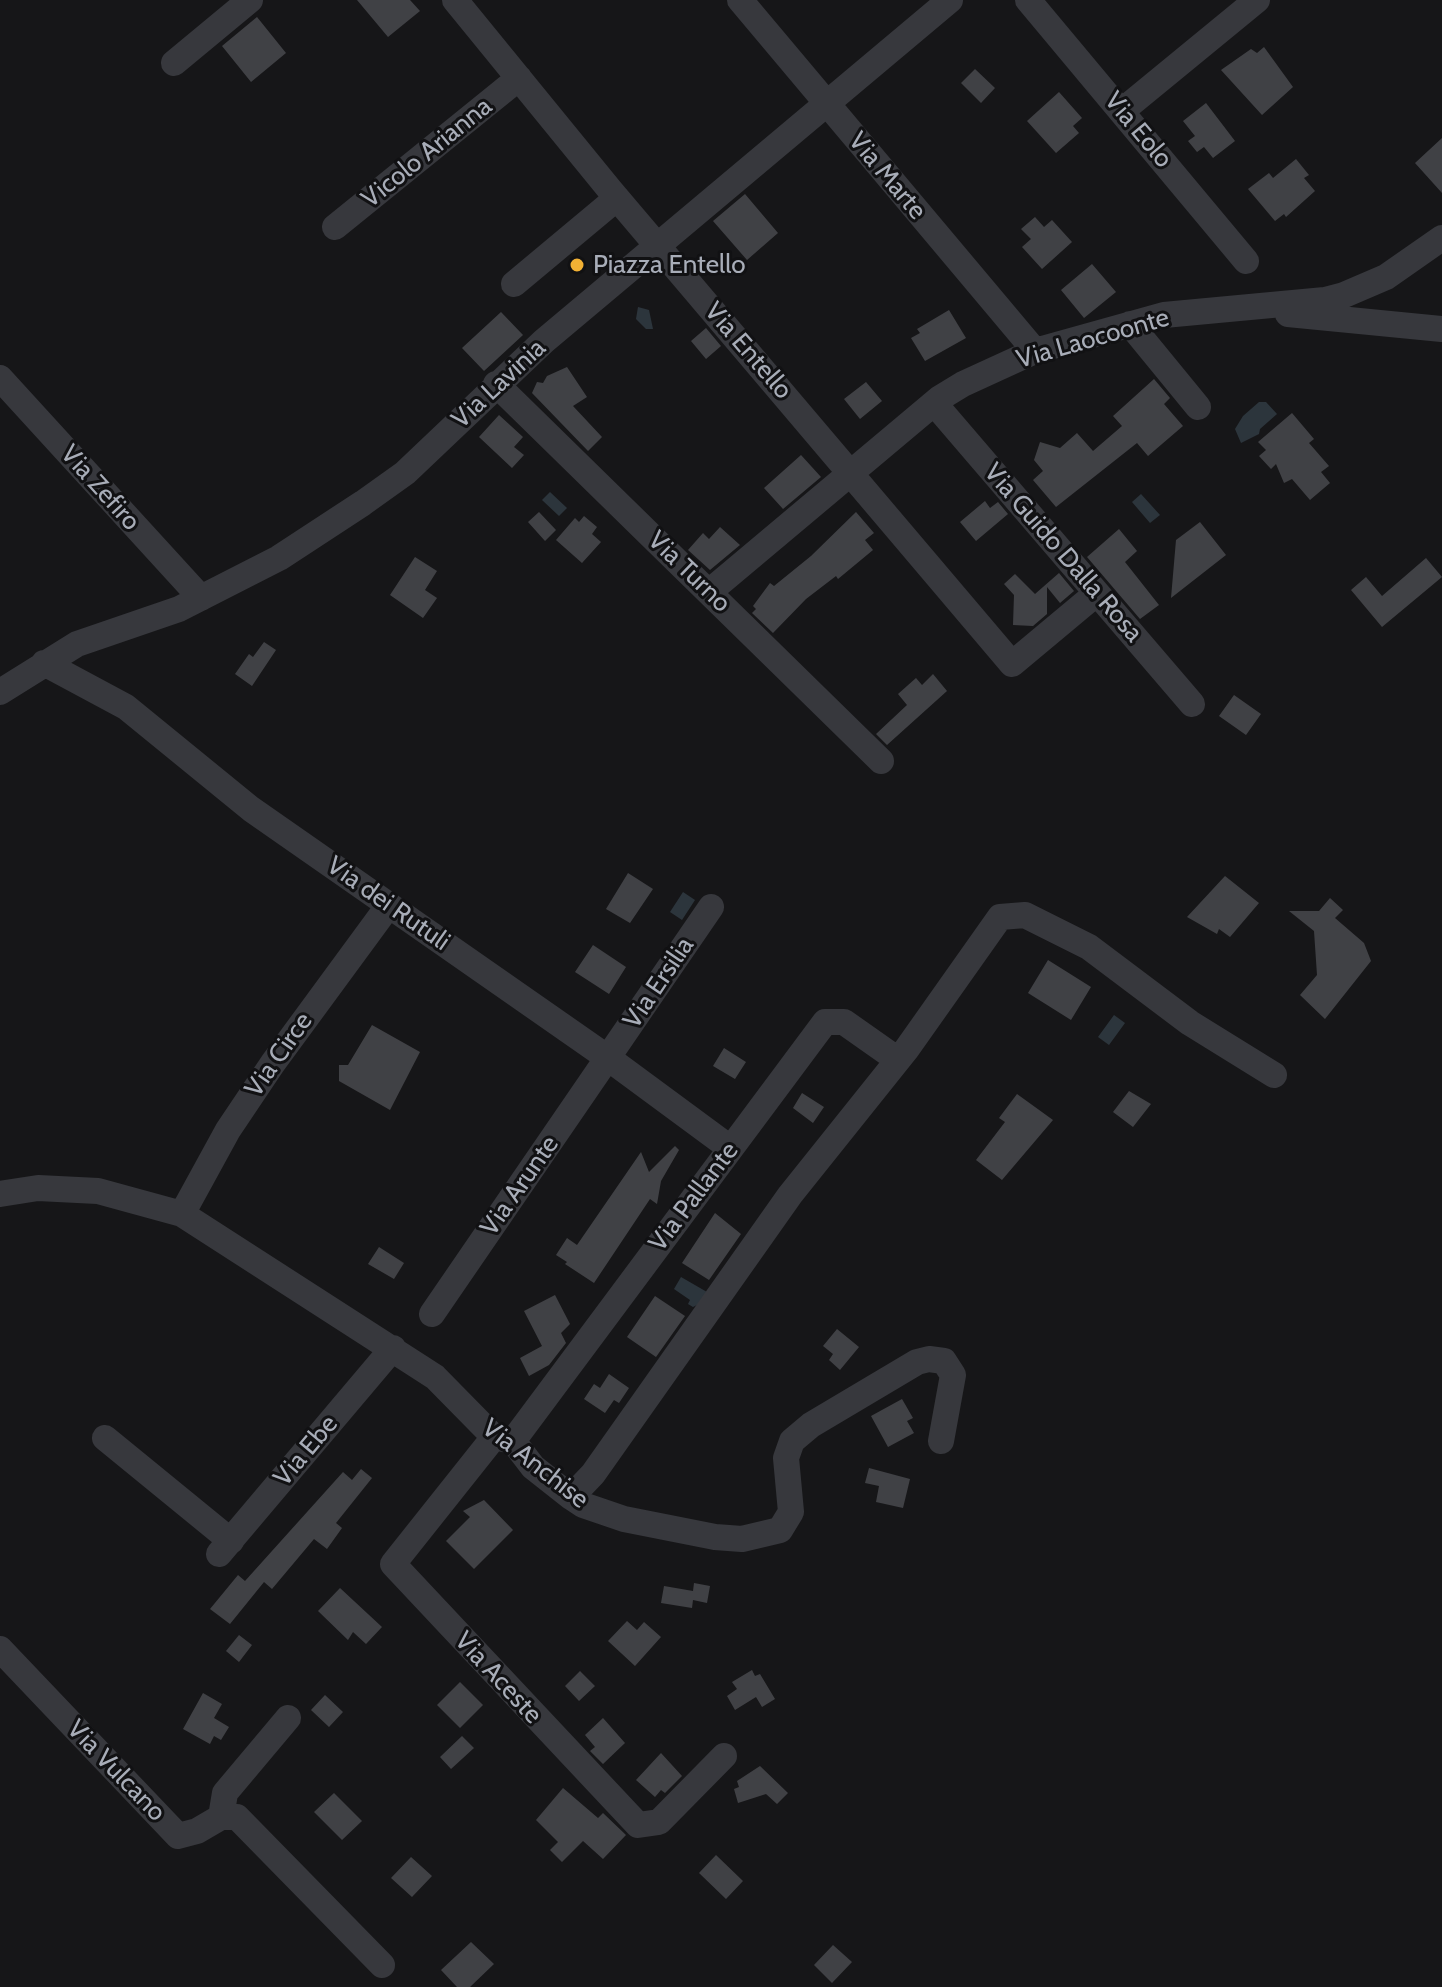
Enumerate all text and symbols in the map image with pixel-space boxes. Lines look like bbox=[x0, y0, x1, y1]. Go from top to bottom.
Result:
street label: Via Eolo bbox=[1097, 86, 1179, 174]
street label: Vicolo Arianna bbox=[356, 91, 498, 215]
street label: Via Marte bbox=[841, 126, 933, 226]
place label: Piazza Entello bbox=[593, 249, 745, 281]
marker: Piazza Entello bbox=[568, 256, 586, 274]
street label: Via Entello bbox=[698, 296, 798, 406]
street label: Via Laocoonte bbox=[1013, 302, 1173, 376]
street label: Via Lavinia bbox=[446, 333, 552, 435]
street label: Via Zefiro bbox=[54, 439, 146, 537]
street label: Via Guido Dalla Rosa bbox=[977, 457, 1149, 649]
street label: Via Turno bbox=[641, 525, 737, 619]
street label: Via dei Rutuli bbox=[320, 850, 456, 958]
street label: Via Ersilia bbox=[617, 931, 701, 1035]
street label: Via Circe bbox=[239, 1007, 319, 1103]
street label: Via Arunte bbox=[474, 1130, 566, 1242]
street label: Via Pallante bbox=[643, 1136, 745, 1258]
street label: Via Ebe bbox=[267, 1409, 345, 1493]
street label: Via Anchise bbox=[475, 1413, 595, 1515]
street label: Via Aceste bbox=[448, 1626, 548, 1730]
street label: Via Vulcano bbox=[60, 1714, 172, 1828]

